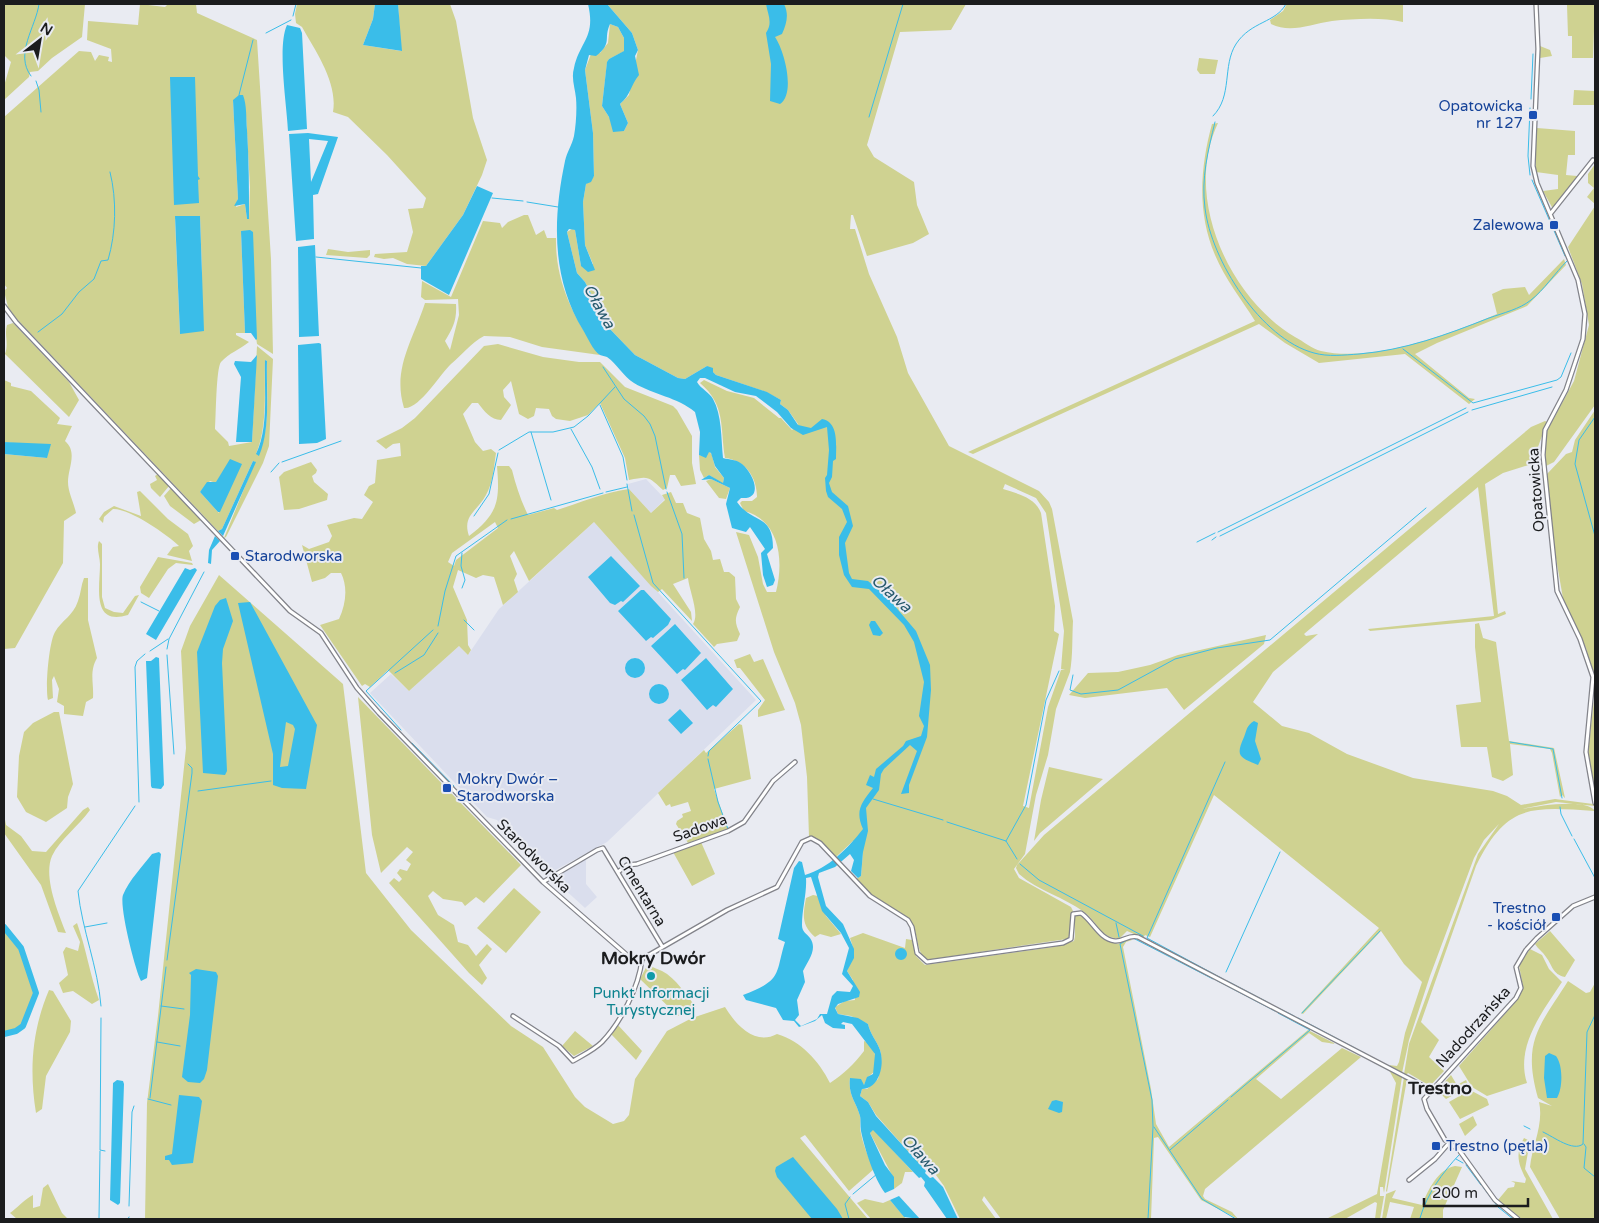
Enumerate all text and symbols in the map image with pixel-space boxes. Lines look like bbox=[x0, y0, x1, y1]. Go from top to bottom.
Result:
north arrow bbox=[15, 15, 65, 65]
text: N bbox=[37, 19, 56, 39]
place label: Opatowicka nr 127 bbox=[1439, 97, 1523, 132]
marker: Opatowicka nr 127 bbox=[1527, 109, 1539, 121]
place label: Zalewowa bbox=[1473, 216, 1544, 234]
marker: Zalewowa bbox=[1548, 219, 1560, 231]
water label: Oława bbox=[579, 281, 620, 333]
street label: Opatowicka bbox=[1524, 447, 1548, 533]
place label: Starodworska bbox=[245, 547, 342, 565]
marker: Starodworska bbox=[229, 550, 241, 562]
water label: Oława bbox=[867, 570, 916, 618]
place label: Mokry Dwór – Starodworska bbox=[457, 770, 558, 805]
marker: Mokry Dwór – Starodworska bbox=[441, 782, 453, 794]
street label: Sadowa bbox=[670, 810, 730, 846]
street label: Starodworska bbox=[493, 815, 575, 897]
street label: Cmentarna bbox=[614, 852, 670, 930]
place label: Trestno - kościół bbox=[1487, 899, 1546, 934]
marker: Trestno - kościół bbox=[1550, 911, 1562, 923]
district label: Mokry Dwór bbox=[601, 947, 706, 969]
marker: Punkt Informacji Turystycznej bbox=[645, 970, 657, 982]
street label: Nadodrzańska bbox=[1432, 983, 1514, 1071]
place label: Punkt Informacji Turystycznej bbox=[592, 984, 710, 1019]
district label: Trestno bbox=[1407, 1077, 1472, 1099]
water label: Oława bbox=[897, 1130, 944, 1180]
place label: Trestno (pętla) bbox=[1446, 1137, 1548, 1155]
marker: Trestno (pętla) bbox=[1430, 1140, 1442, 1152]
scale bar bbox=[1424, 1176, 1528, 1208]
text: 200 m bbox=[1432, 1184, 1478, 1202]

